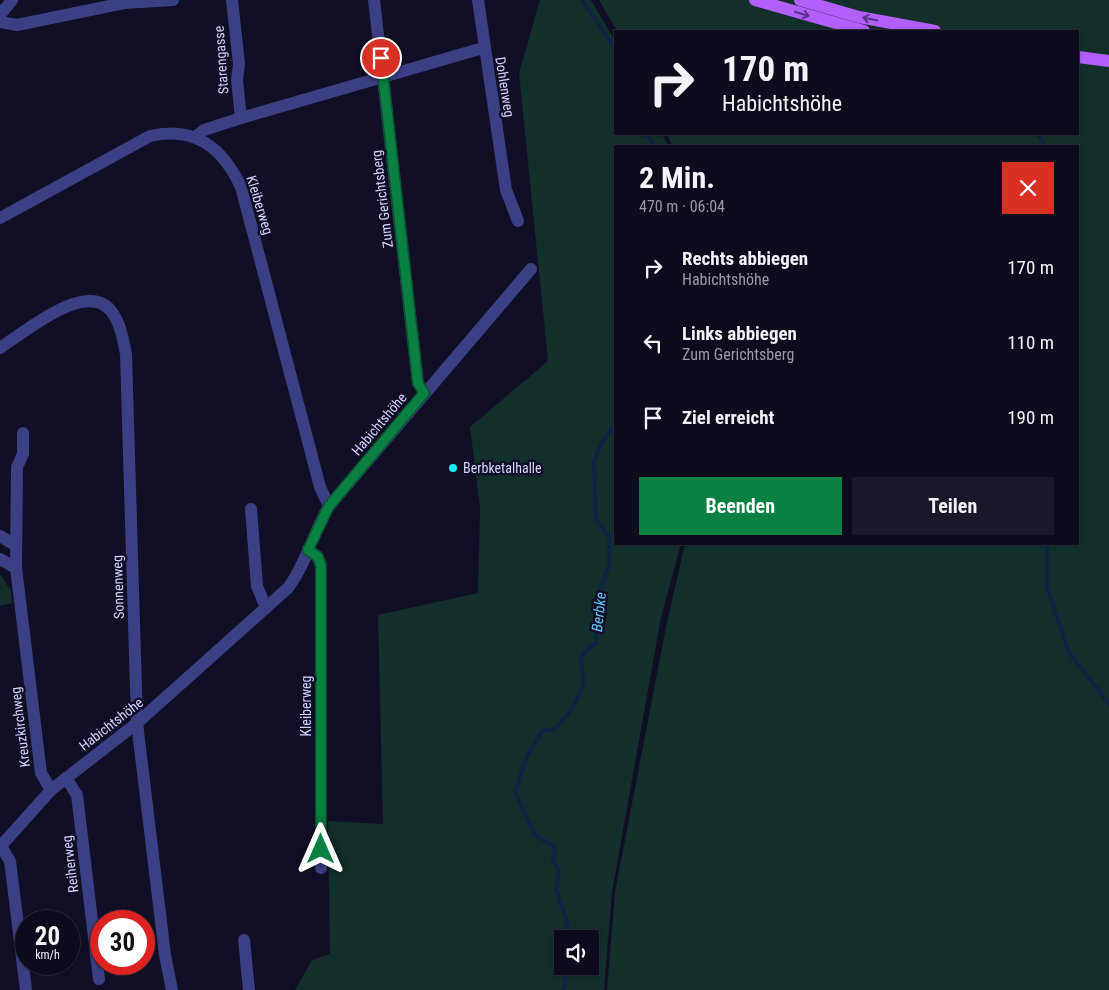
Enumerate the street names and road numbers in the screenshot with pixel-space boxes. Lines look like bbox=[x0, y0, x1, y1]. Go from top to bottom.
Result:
street label: Starengasse bbox=[211, 25, 231, 95]
street label: Dohlenweg bbox=[492, 56, 518, 118]
street label: Zum Gerichtsberg bbox=[368, 149, 396, 249]
street label: Kleiberweg bbox=[243, 173, 277, 237]
street label: Habichtshöhe bbox=[348, 389, 410, 458]
street label: Sonnenweg bbox=[109, 555, 127, 619]
street label: Kleiberweg bbox=[298, 675, 314, 737]
street label: Kreuzkirchweg bbox=[7, 686, 33, 768]
street label: Habichtshöhe bbox=[76, 694, 146, 754]
street label: Reiherweg bbox=[59, 834, 81, 894]

